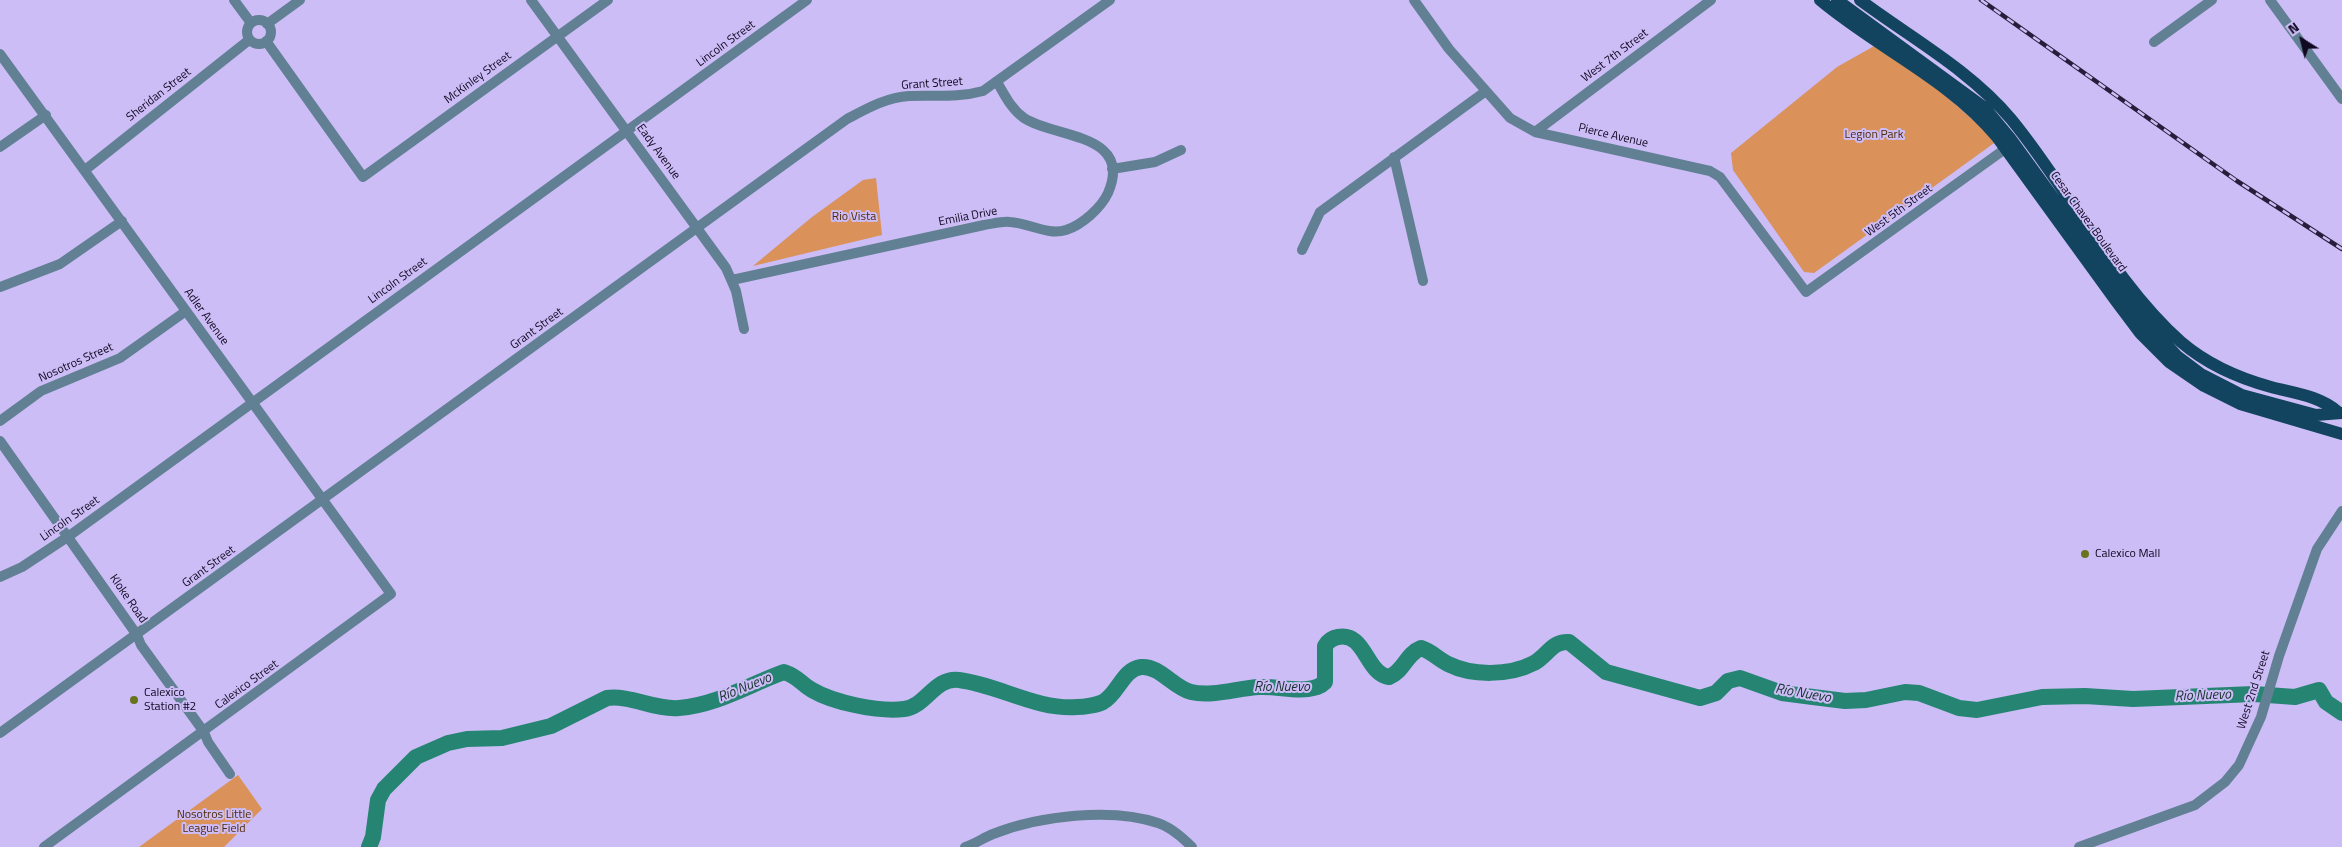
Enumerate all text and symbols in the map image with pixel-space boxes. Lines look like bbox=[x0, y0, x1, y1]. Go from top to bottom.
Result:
north arrow bbox=[2277, 15, 2327, 65]
text: N bbox=[2283, 16, 2303, 39]
street label: Lincoln Street bbox=[694, 18, 758, 70]
street label: West 7th Street bbox=[1579, 26, 1651, 86]
street label: McKinley Street bbox=[442, 49, 514, 107]
street label: Sheridan Street bbox=[124, 65, 194, 125]
street label: Grant Street bbox=[901, 75, 963, 93]
street label: Eady Avenue bbox=[633, 121, 683, 183]
street label: Pierce Avenue bbox=[1577, 121, 1649, 151]
park label: Legion Park bbox=[1845, 128, 1903, 142]
street label: Cesar Chavez Boulevard bbox=[2047, 169, 2129, 275]
street label: West 5th Street bbox=[1862, 182, 1936, 240]
street label: Emilia Drive bbox=[937, 204, 999, 230]
park label: Rio Vista bbox=[832, 210, 876, 224]
street label: Lincoln Street bbox=[366, 255, 430, 307]
street label: Adler Avenue bbox=[181, 286, 231, 348]
street label: Grant Street bbox=[508, 305, 566, 353]
street label: Nosotros Street bbox=[37, 340, 115, 386]
street label: Lincoln Street bbox=[38, 493, 102, 545]
street label: Grant Street bbox=[180, 543, 238, 591]
place label: Calexico Mall bbox=[2095, 547, 2160, 561]
marker: Calexico Mall bbox=[2079, 548, 2091, 560]
street label: Kloke Road bbox=[106, 572, 150, 626]
street label: West 2nd Street bbox=[2234, 649, 2274, 731]
street label: Calexico Street bbox=[213, 657, 281, 713]
water label: Río Nuevo bbox=[716, 670, 774, 706]
water label: Río Nuevo bbox=[1254, 680, 1310, 696]
water label: Río Nuevo bbox=[1774, 681, 1832, 707]
place label: Calexico Station #2 bbox=[144, 686, 196, 714]
water label: Río Nuevo bbox=[2175, 687, 2231, 705]
marker: Calexico Station #2 bbox=[128, 694, 140, 706]
park label: Nosotros Little League Field bbox=[177, 808, 251, 836]

